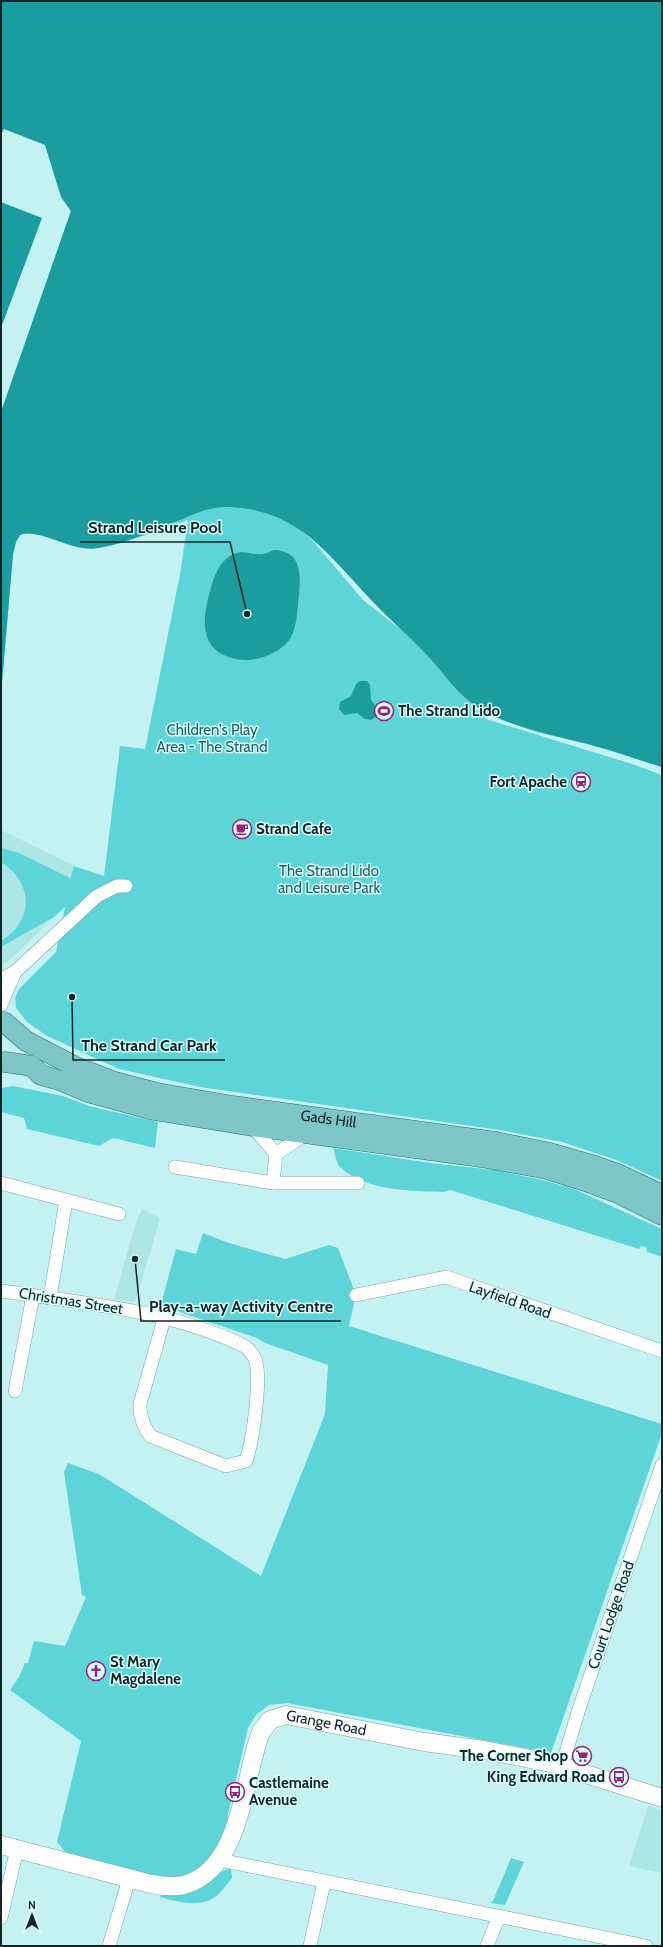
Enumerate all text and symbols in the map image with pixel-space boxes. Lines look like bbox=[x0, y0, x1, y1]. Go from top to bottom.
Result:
callout: Strand Leisure Pool bbox=[80, 514, 230, 542]
text: Strand Leisure Pool bbox=[88, 518, 222, 537]
sports icon: The Strand Lido bbox=[373, 700, 395, 722]
place label: The Strand Lido bbox=[398, 702, 500, 720]
park label: Children's Play Area - The Strand bbox=[157, 721, 268, 756]
station icon: Fort Apache bbox=[570, 771, 592, 793]
place label: Fort Apache bbox=[489, 773, 567, 791]
cafe icon: Strand Cafe bbox=[231, 818, 253, 840]
place label: Strand Cafe bbox=[256, 820, 332, 838]
park label: The Strand Lido and Leisure Park bbox=[278, 862, 380, 897]
callout: The Strand Car Park bbox=[73, 1032, 225, 1060]
text: The Strand Car Park bbox=[81, 1036, 217, 1055]
street label: Gads Hill bbox=[299, 1106, 358, 1132]
street label: Layfield Road bbox=[467, 1278, 553, 1322]
street label: Christmas Street bbox=[18, 1284, 124, 1318]
callout: Play-a-way Activity Centre bbox=[141, 1293, 341, 1321]
text: Play-a-way Activity Centre bbox=[149, 1297, 333, 1316]
street label: Court Lodge Road bbox=[584, 1559, 638, 1671]
place label: St Mary Magdalene bbox=[110, 1653, 181, 1688]
church icon: St Mary Magdalene bbox=[85, 1660, 107, 1682]
street label: Grange Road bbox=[285, 1706, 368, 1740]
supermarket icon: The Corner Shop bbox=[571, 1745, 593, 1767]
place label: The Corner Shop bbox=[460, 1747, 568, 1765]
bus stop icon: King Edward Road bbox=[608, 1766, 630, 1788]
place label: King Edward Road bbox=[487, 1768, 605, 1786]
place label: Castlemaine Avenue bbox=[249, 1774, 329, 1809]
bus stop icon: Castlemaine Avenue bbox=[224, 1781, 246, 1803]
north arrow bbox=[12, 1895, 52, 1935]
text: N bbox=[28, 1898, 36, 1912]

